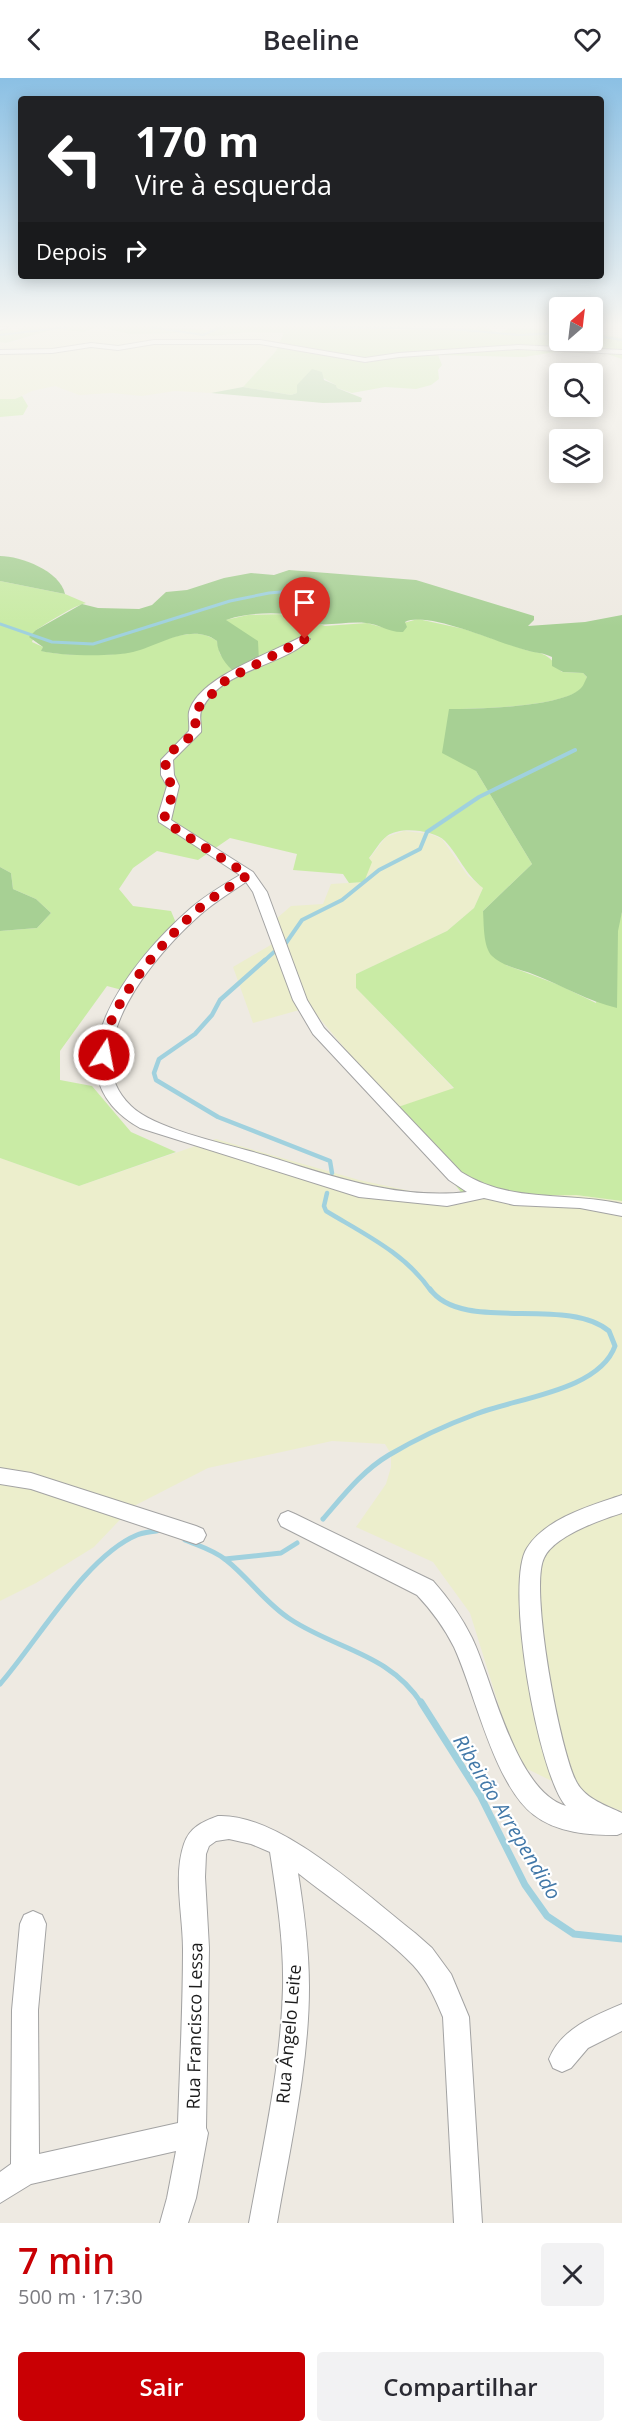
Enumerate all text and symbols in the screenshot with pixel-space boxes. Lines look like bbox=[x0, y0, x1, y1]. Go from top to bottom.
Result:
text: Beeline bbox=[263, 21, 359, 58]
icon: back bbox=[18, 23, 51, 56]
icon: heart bbox=[571, 23, 604, 56]
text: 170 m bbox=[135, 112, 259, 169]
icon: left bbox=[36, 120, 114, 198]
text: Vire à esquerda bbox=[135, 166, 332, 203]
icon: right bbox=[119, 234, 152, 267]
text: Depois bbox=[36, 236, 107, 266]
north arrow bbox=[549, 297, 603, 351]
map controls bbox=[549, 297, 603, 483]
button: search bbox=[549, 363, 603, 417]
button: layers bbox=[549, 429, 603, 483]
pin bbox=[279, 577, 330, 639]
icon: arrive bbox=[288, 586, 321, 619]
position arrow bbox=[72, 1023, 136, 1087]
water label: Ribeirão Arrependido bbox=[447, 1729, 567, 1904]
street label: Rua Francisco Lessa bbox=[181, 1942, 207, 2110]
street label: Rua Ângelo Leite bbox=[270, 1963, 306, 2105]
text: 7 min bbox=[18, 2236, 115, 2285]
button: close bbox=[541, 2243, 604, 2306]
text: 500 m · 17:30 bbox=[18, 2283, 143, 2310]
button: Sair bbox=[18, 2352, 305, 2421]
button: Compartilhar bbox=[317, 2352, 604, 2421]

